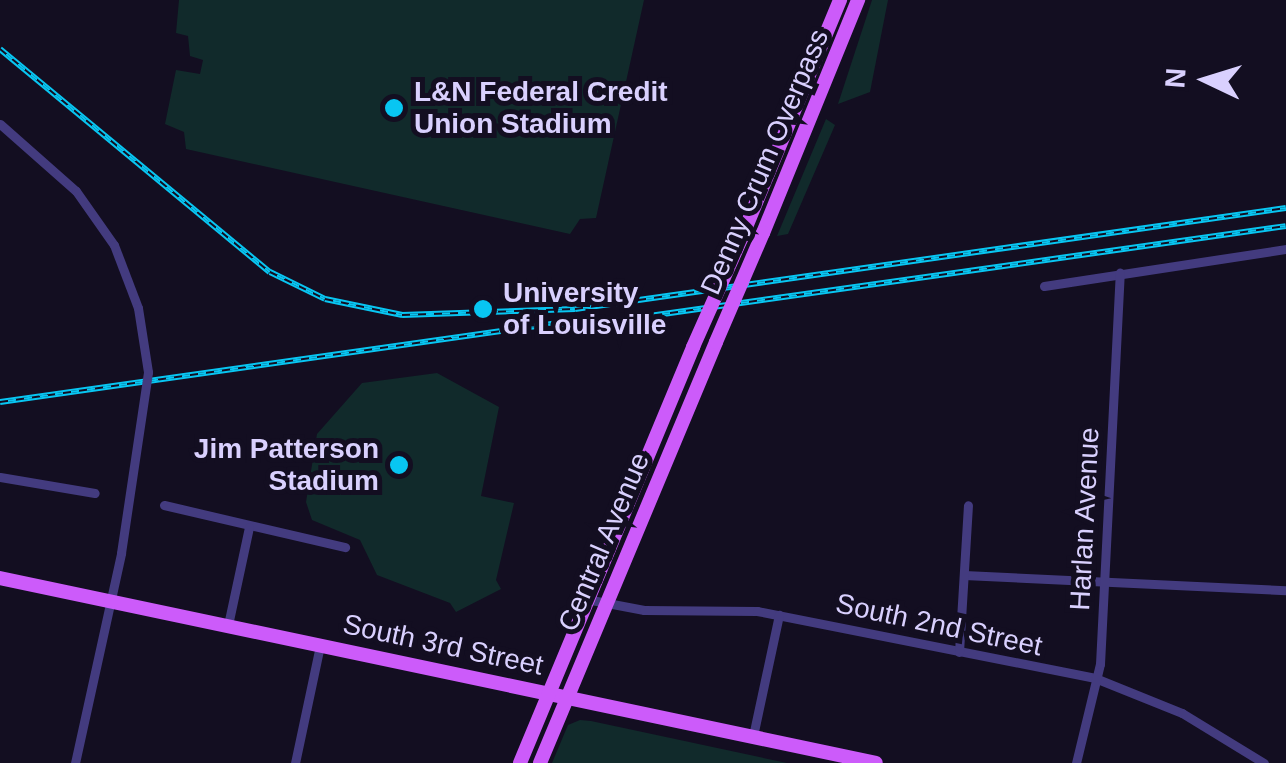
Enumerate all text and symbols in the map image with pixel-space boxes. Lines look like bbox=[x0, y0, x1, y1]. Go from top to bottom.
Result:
street label: Denny Crum Overpass bbox=[694, 24, 836, 300]
north arrow bbox=[1156, 30, 1256, 130]
text: N bbox=[1159, 67, 1192, 89]
place label: L&N Federal Credit Union Stadium bbox=[414, 75, 668, 141]
marker: L&N Federal Credit Union Stadium bbox=[383, 97, 405, 119]
place label: University of Louisville bbox=[503, 276, 666, 342]
marker: University of Louisville bbox=[472, 298, 494, 320]
street label: Harlan Avenue bbox=[1063, 426, 1107, 612]
place label: Jim Patterson Stadium bbox=[194, 432, 379, 498]
street label: Central Avenue bbox=[551, 447, 657, 637]
marker: Jim Patterson Stadium bbox=[388, 454, 410, 476]
street label: South 2nd Street bbox=[833, 587, 1045, 663]
street label: South 3rd Street bbox=[340, 607, 546, 683]

